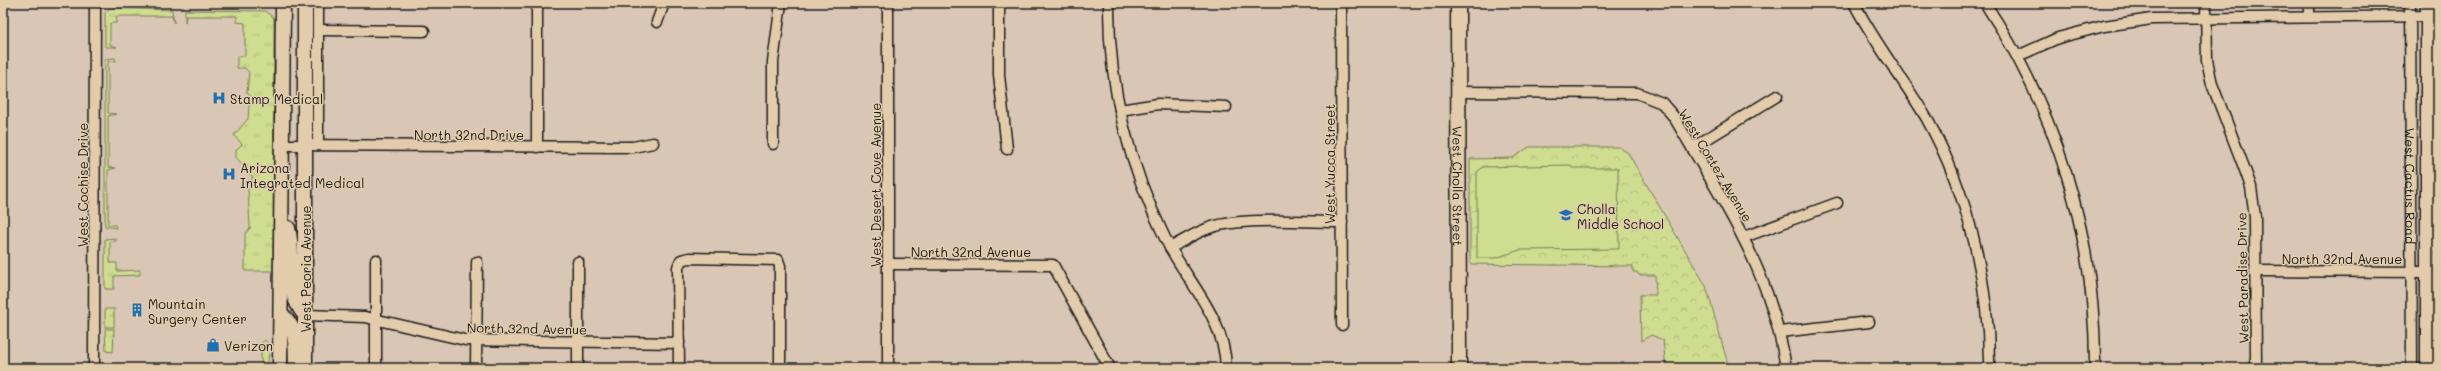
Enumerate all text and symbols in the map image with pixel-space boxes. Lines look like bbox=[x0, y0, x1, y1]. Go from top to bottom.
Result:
hospital icon: Stamp Medical bbox=[211, 90, 227, 106]
place label: Stamp Medical bbox=[230, 90, 323, 107]
street label: West Desert Cove Avenue bbox=[867, 103, 884, 267]
street label: West Yucca Street bbox=[1321, 104, 1338, 224]
street label: West Cortez Avenue bbox=[1675, 105, 1757, 225]
street label: West Cochise Drive bbox=[74, 123, 91, 247]
street label: North 32nd Drive bbox=[414, 126, 524, 143]
street label: West Cholla Street bbox=[1450, 126, 1467, 246]
street label: West Cactus Road bbox=[2402, 128, 2420, 244]
place label: Arizona Integrated Medical bbox=[240, 159, 365, 191]
hospital icon: Arizona Integrated Medical bbox=[221, 166, 237, 182]
place label: Cholla Middle School bbox=[1577, 200, 1664, 232]
street label: West Peoria Avenue bbox=[297, 205, 314, 333]
school or university icon: Cholla Middle School bbox=[1558, 207, 1574, 223]
street label: West Paradise Drive bbox=[2232, 212, 2252, 344]
street label: North 32nd Avenue bbox=[911, 243, 1031, 260]
street label: North 32nd Avenue bbox=[2282, 250, 2402, 267]
place label: Mountain Surgery Center bbox=[148, 295, 247, 327]
building icon: Mountain Surgery Center bbox=[129, 302, 145, 318]
street label: North 32nd Avenue bbox=[467, 318, 587, 338]
shop icon: Verizon bbox=[205, 337, 221, 353]
place label: Verizon bbox=[224, 337, 273, 354]

